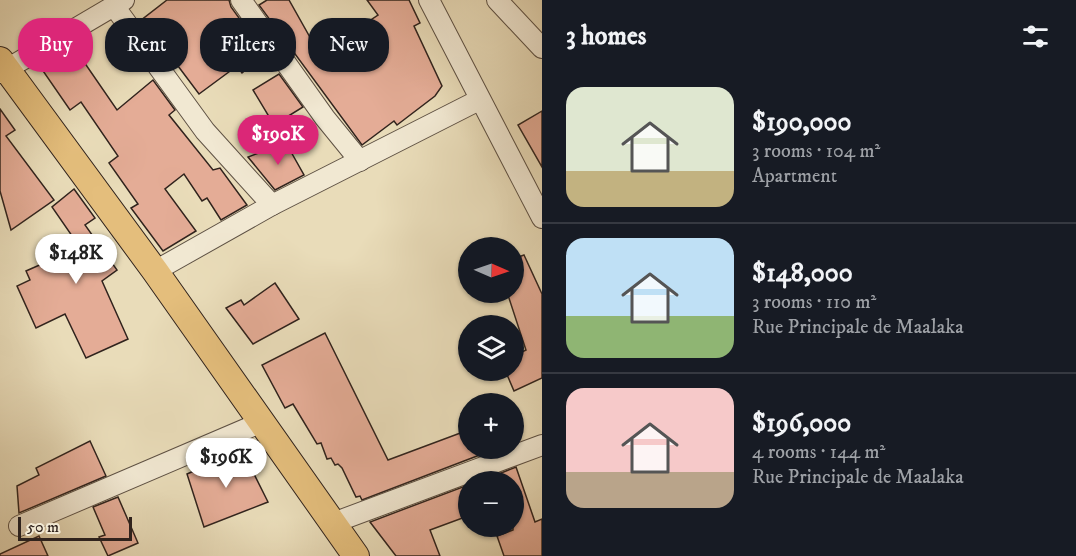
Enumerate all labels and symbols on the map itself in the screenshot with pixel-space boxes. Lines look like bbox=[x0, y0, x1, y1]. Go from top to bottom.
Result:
pin: $190K bbox=[236, 115, 320, 166]
pin: $148K bbox=[34, 234, 118, 285]
north arrow bbox=[458, 237, 524, 303]
pin: $196K bbox=[184, 438, 268, 489]
scale bar bbox=[18, 514, 132, 542]

